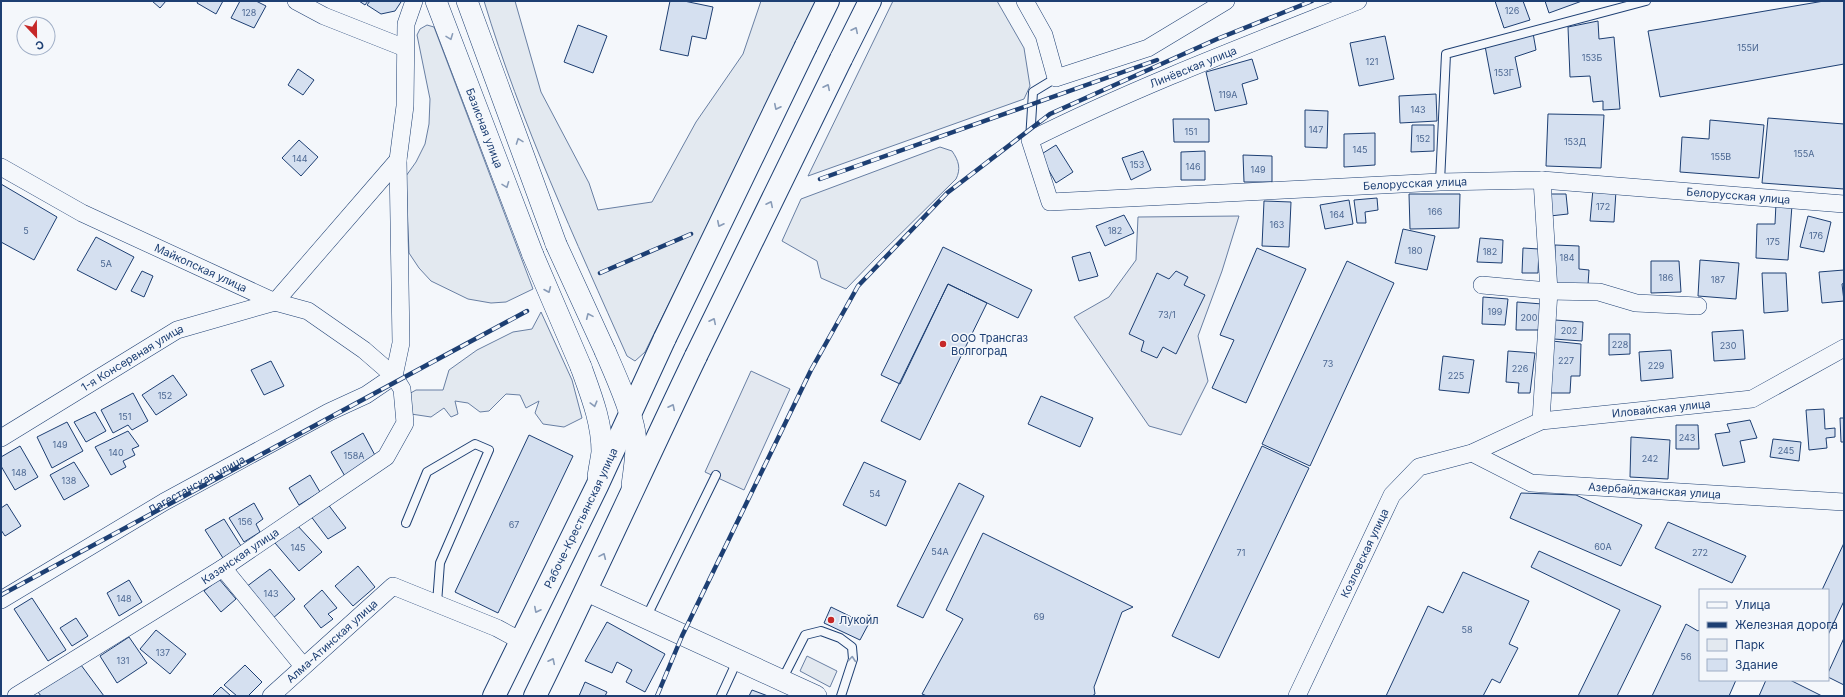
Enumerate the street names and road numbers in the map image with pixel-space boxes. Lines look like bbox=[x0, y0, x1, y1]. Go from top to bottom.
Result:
street label: Линёвская улица bbox=[1147, 43, 1239, 91]
street label: Базисная улица bbox=[463, 86, 506, 170]
street label: Белорусская улица bbox=[1363, 174, 1467, 193]
street label: Белорусская улица bbox=[1686, 184, 1791, 207]
street label: Майкопская улица bbox=[152, 240, 249, 295]
street label: 1-я Консервная улица bbox=[78, 322, 185, 394]
street label: Иловайская улица bbox=[1611, 396, 1711, 421]
street label: Рабоче-Крестьянская улица bbox=[541, 446, 621, 591]
street label: Дагестанская улица bbox=[145, 452, 248, 517]
street label: Азербайджанская улица bbox=[1588, 479, 1721, 502]
street label: Козловская улица bbox=[1337, 506, 1392, 600]
street label: Казанская улица bbox=[199, 525, 281, 587]
street label: Алма-Атинская улица bbox=[283, 596, 380, 686]

